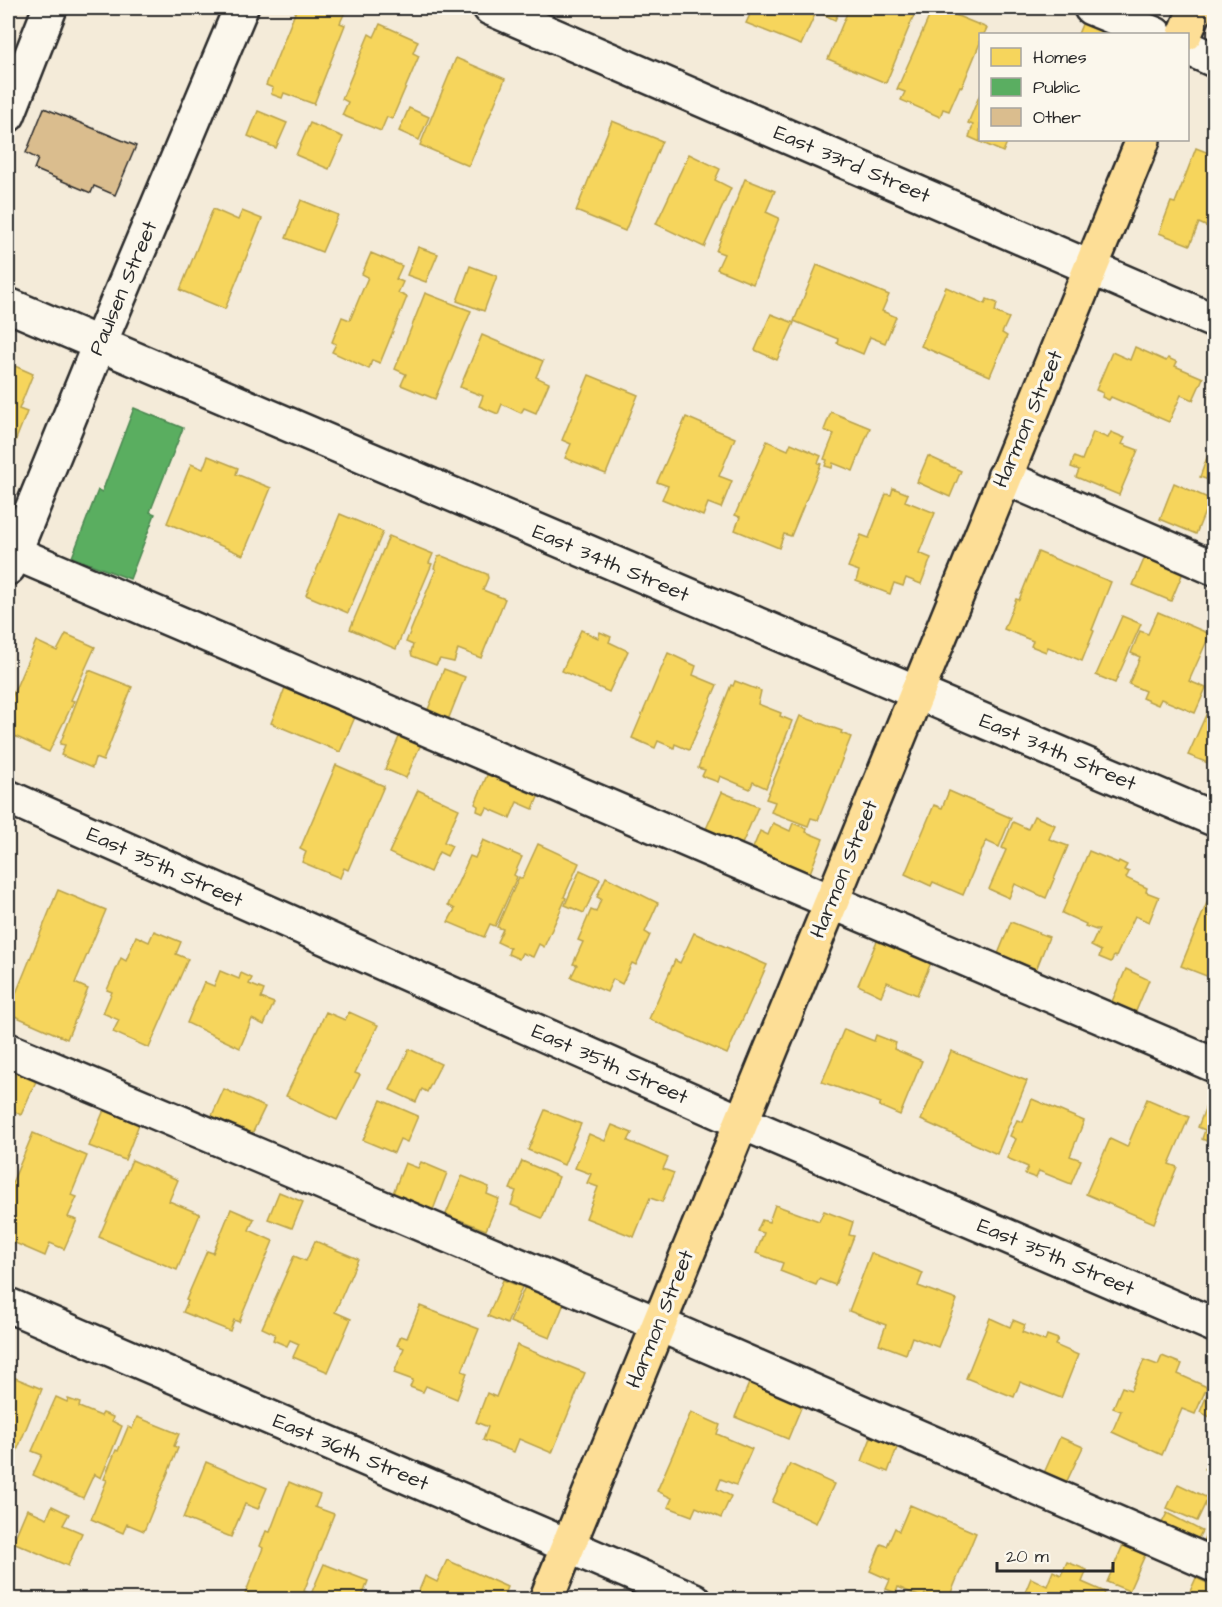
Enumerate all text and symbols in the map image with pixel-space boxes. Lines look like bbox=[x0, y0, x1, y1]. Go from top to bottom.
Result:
legend bbox=[979, 33, 1189, 141]
text: Homes bbox=[1033, 45, 1087, 70]
text: Public bbox=[1033, 75, 1081, 100]
text: Other bbox=[1033, 105, 1081, 130]
street label: East 33rd Street bbox=[769, 118, 935, 210]
street label: Paulsen Street bbox=[82, 216, 165, 360]
street label: Harmon Street bbox=[986, 345, 1070, 492]
street label: East 34th Street bbox=[528, 517, 694, 609]
street label: East 34th Street bbox=[975, 706, 1141, 798]
street label: Harmon Street bbox=[803, 795, 885, 943]
street label: East 35th Street bbox=[82, 820, 248, 915]
street label: East 35th Street bbox=[527, 1017, 693, 1112]
street label: East 35th Street bbox=[973, 1211, 1140, 1303]
street label: Harmon Street bbox=[619, 1245, 701, 1393]
street label: East 36th Street bbox=[269, 1406, 434, 1498]
scale bar bbox=[997, 1535, 1112, 1573]
text: 20 m bbox=[1006, 1544, 1049, 1569]

